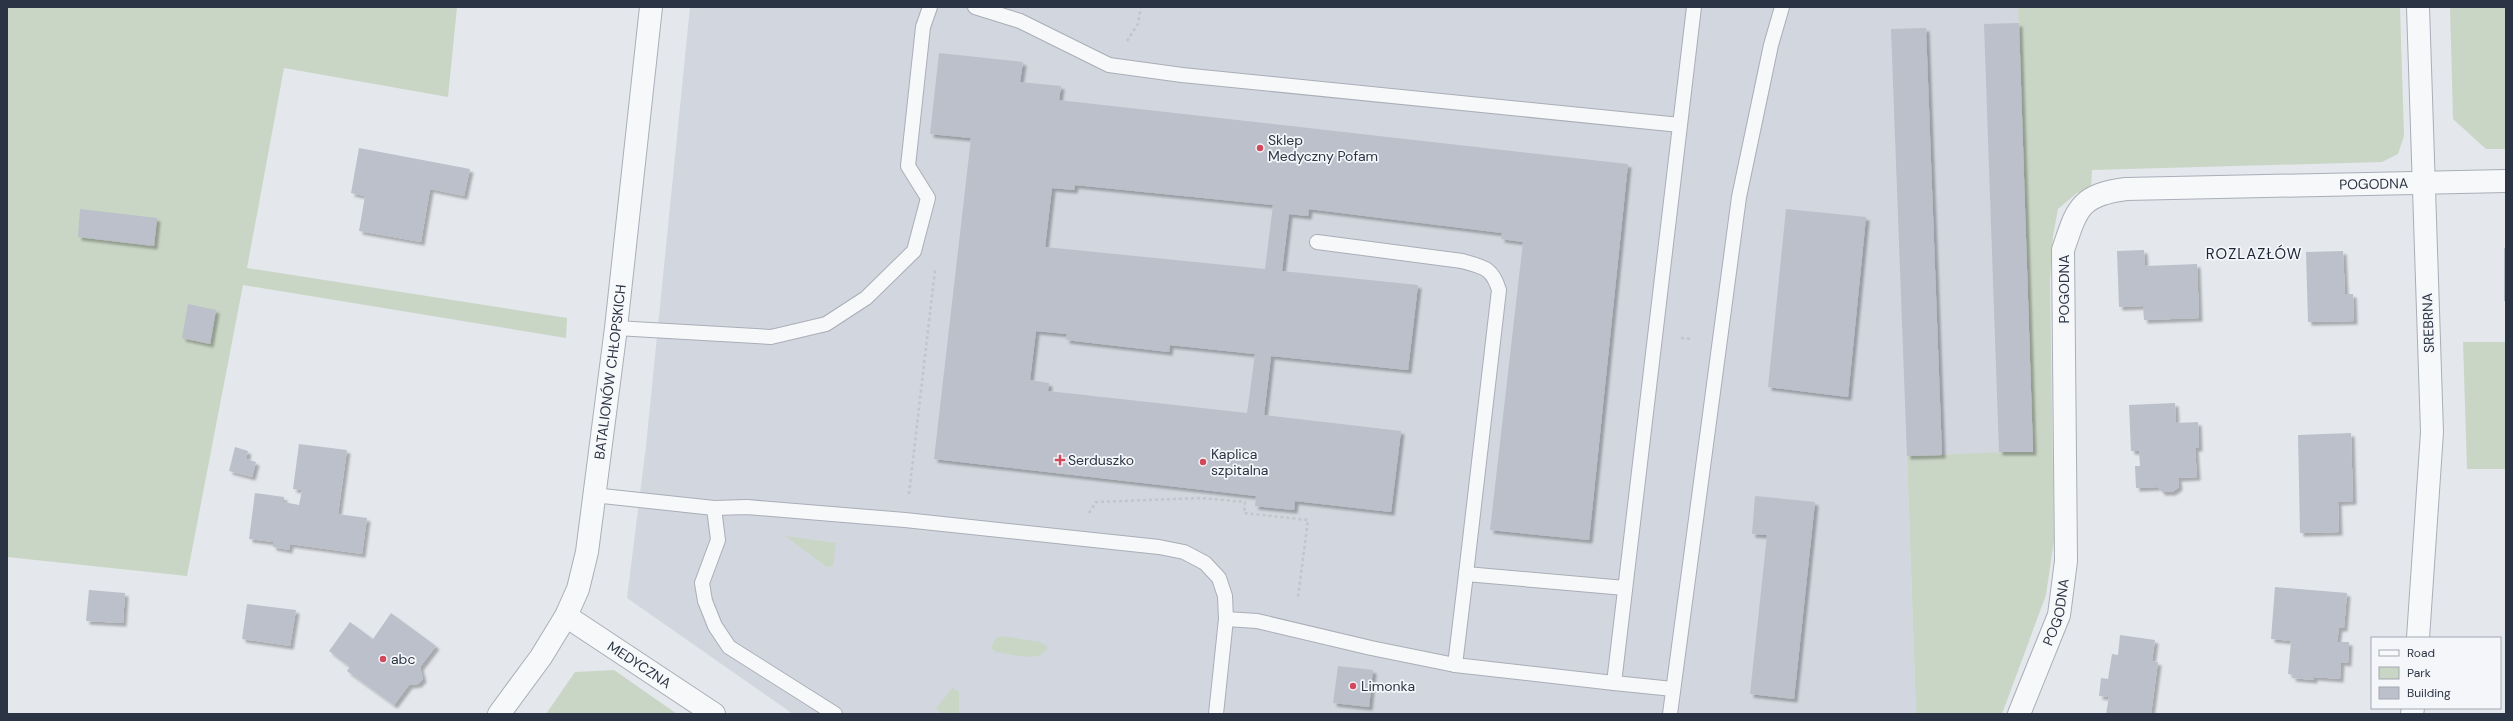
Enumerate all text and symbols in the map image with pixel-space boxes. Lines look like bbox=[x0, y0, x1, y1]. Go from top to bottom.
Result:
place label: Sklep Medyczny Pofam bbox=[1268, 131, 1378, 165]
marker: Sklep Medyczny Pofam bbox=[1255, 143, 1265, 153]
street label: POGODNA bbox=[2339, 174, 2408, 194]
district label: ROZLAZŁÓW bbox=[2206, 244, 2302, 264]
street label: POGODNA bbox=[2055, 254, 2073, 324]
street label: BATALIONÓW CHŁOPSKICH bbox=[590, 284, 630, 460]
street label: SREBRNA bbox=[2418, 293, 2438, 353]
place label: Kaplica szpitalna bbox=[1211, 445, 1268, 479]
place label: Serduszko bbox=[1068, 451, 1134, 469]
marker: Serduszko bbox=[1055, 455, 1065, 465]
marker: Kaplica szpitalna bbox=[1198, 457, 1208, 467]
street label: POGODNA bbox=[2039, 577, 2073, 648]
street label: MEDYCZNA bbox=[604, 637, 675, 692]
legend bbox=[2371, 637, 2501, 709]
text: Road bbox=[2407, 645, 2435, 661]
place label: abc bbox=[391, 650, 415, 668]
marker: abc bbox=[378, 654, 388, 664]
text: Park bbox=[2407, 665, 2431, 681]
place label: Limonka bbox=[1361, 677, 1415, 695]
marker: Limonka bbox=[1348, 681, 1358, 691]
text: Building bbox=[2407, 685, 2451, 701]

